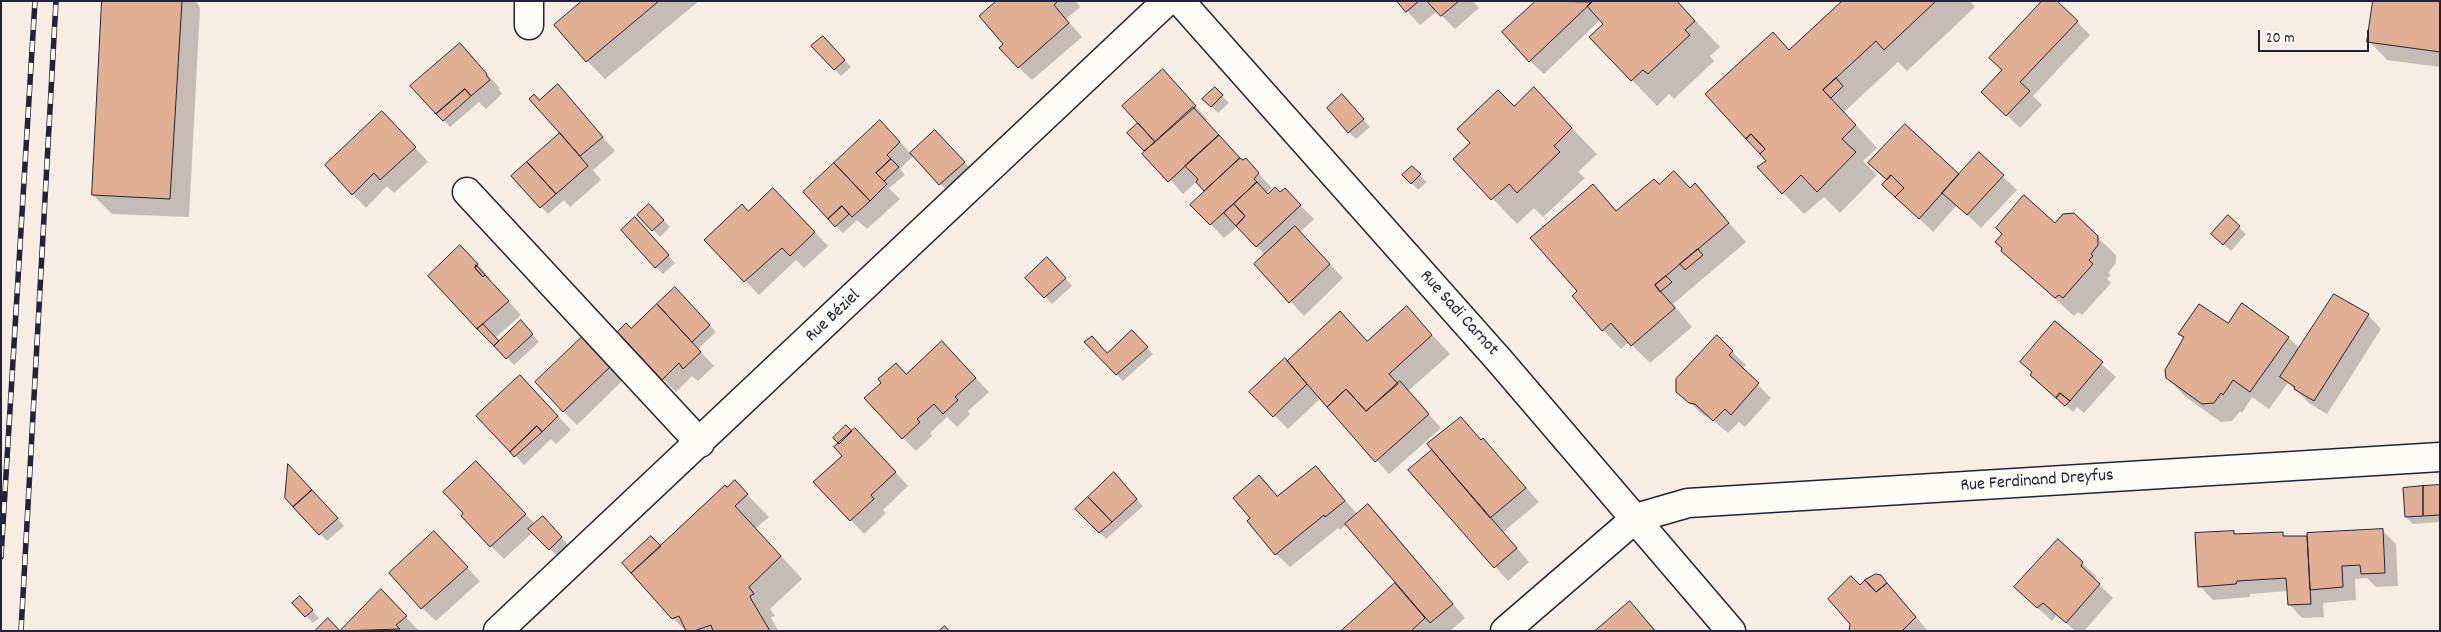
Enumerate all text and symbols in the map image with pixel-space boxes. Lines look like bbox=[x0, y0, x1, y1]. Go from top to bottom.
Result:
scale bar bbox=[2261, 20, 2372, 52]
text: 20 m bbox=[2266, 28, 2294, 50]
street label: Rue Sadi Carnot bbox=[1414, 267, 1502, 361]
street label: Rue Béziel bbox=[802, 286, 866, 348]
street label: Rue Ferdinand Dreyfus bbox=[1960, 466, 2114, 498]

